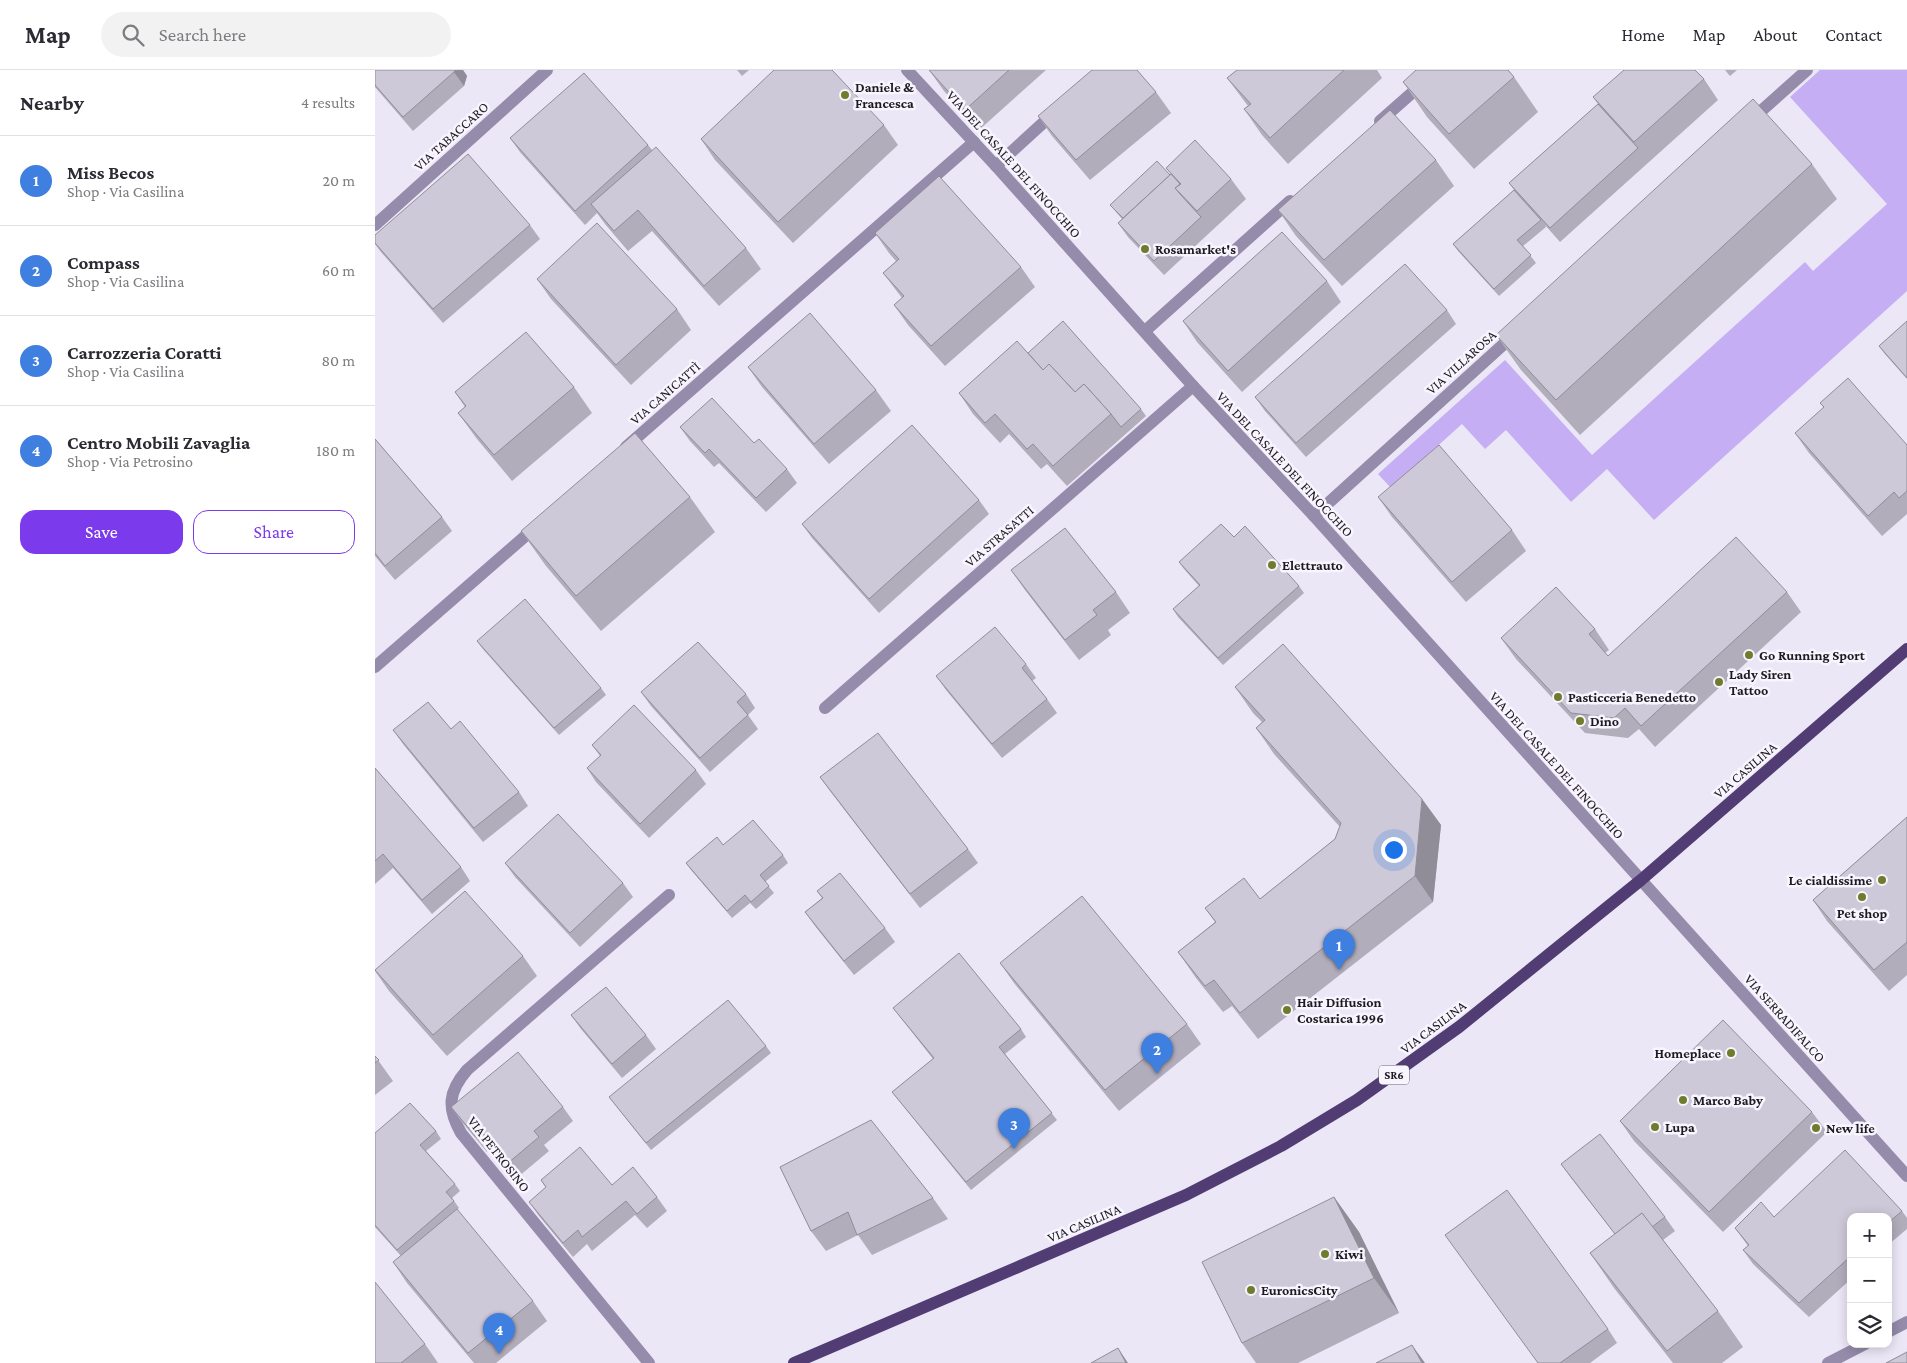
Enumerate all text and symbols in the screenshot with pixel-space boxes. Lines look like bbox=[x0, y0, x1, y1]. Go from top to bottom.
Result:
search box bbox=[101, 12, 451, 57]
text: Map bbox=[25, 21, 71, 48]
icon: search bbox=[119, 21, 147, 49]
text: Search here bbox=[159, 24, 246, 45]
text: Home bbox=[1622, 25, 1665, 45]
text: Map bbox=[1693, 25, 1725, 45]
text: About bbox=[1753, 25, 1797, 45]
text: Contact bbox=[1825, 25, 1882, 45]
place label: Daniele & Francesca bbox=[855, 79, 914, 111]
street label: VIA DEL CASALE DEL FINOCCHIO bbox=[944, 87, 1084, 241]
marker: Daniele & Francesca bbox=[839, 89, 851, 101]
text: Nearby bbox=[20, 91, 84, 115]
text: 4 results bbox=[301, 94, 355, 111]
street label: VIA TABACCARO bbox=[410, 98, 492, 174]
text: Miss Becos bbox=[67, 162, 154, 183]
text: 1 bbox=[33, 172, 39, 189]
text: 20 m bbox=[322, 172, 355, 189]
text: Shop · Via Casilina bbox=[67, 183, 184, 200]
place label: Rosamarket's bbox=[1155, 241, 1236, 257]
marker: Rosamarket's bbox=[1139, 243, 1151, 255]
text: Compass bbox=[67, 252, 140, 273]
text: 2 bbox=[32, 262, 40, 279]
text: 60 m bbox=[322, 262, 355, 279]
text: Shop · Via Casilina bbox=[67, 273, 184, 290]
street label: VIA VILLAROSA bbox=[1423, 326, 1499, 398]
text: Carrozzeria Coratti bbox=[67, 342, 222, 363]
text: 3 bbox=[32, 352, 40, 369]
text: 80 m bbox=[321, 352, 355, 369]
street label: VIA CANICATTÌ bbox=[627, 358, 703, 428]
text: Shop · Via Casilina bbox=[67, 363, 184, 380]
street label: VIA DEL CASALE DEL FINOCCHIO bbox=[1213, 388, 1357, 540]
text: Centro Mobili Zavaglia bbox=[67, 432, 250, 453]
text: 4 bbox=[32, 442, 40, 459]
text: 180 m bbox=[316, 442, 355, 459]
text: Shop · Via Petrosino bbox=[67, 453, 193, 470]
street label: VIA STRASATTI bbox=[961, 502, 1037, 570]
button: Save bbox=[20, 510, 183, 554]
button: Share bbox=[193, 510, 355, 554]
place label: Elettrauto bbox=[1282, 557, 1343, 573]
marker: Elettrauto bbox=[1266, 559, 1278, 571]
place label: Go Running Sport bbox=[1759, 647, 1866, 663]
marker: Go Running Sport bbox=[1743, 649, 1755, 661]
place label: Lady Siren Tattoo bbox=[1729, 666, 1791, 698]
marker: Lady Siren Tattoo bbox=[1713, 676, 1725, 688]
street label: VIA DEL CASALE DEL FINOCCHIO bbox=[1487, 688, 1627, 842]
place label: Pasticceria Benedetto bbox=[1568, 689, 1696, 705]
marker: Pasticceria Benedetto bbox=[1552, 691, 1564, 703]
place label: Dino bbox=[1590, 713, 1619, 729]
marker: Dino bbox=[1574, 715, 1586, 727]
street label: VIA CASILINA bbox=[1710, 738, 1780, 802]
your location bbox=[1381, 837, 1407, 863]
place label: Le cialdissime bbox=[1788, 872, 1872, 888]
marker: Le cialdissime bbox=[1876, 874, 1888, 886]
marker: Pet shop bbox=[1856, 891, 1868, 903]
place label: Pet shop bbox=[1837, 905, 1888, 921]
pin: 1 bbox=[1323, 929, 1355, 970]
street label: VIA SERRADIFALCO bbox=[1741, 971, 1829, 1065]
place label: Hair Diffusion Costarica 1996 bbox=[1297, 994, 1384, 1026]
street label: VIA CASILINA bbox=[1397, 997, 1469, 1057]
marker: Hair Diffusion Costarica 1996 bbox=[1281, 1004, 1293, 1016]
pin: 2 bbox=[1141, 1033, 1173, 1074]
place label: Homeplace bbox=[1654, 1045, 1721, 1061]
marker: Homeplace bbox=[1725, 1047, 1737, 1059]
road number: SR6 bbox=[1379, 1066, 1409, 1084]
place label: Marco Baby bbox=[1693, 1092, 1763, 1108]
marker: Marco Baby bbox=[1677, 1094, 1689, 1106]
pin: 3 bbox=[998, 1108, 1030, 1149]
street label: VIA PETROSINO bbox=[465, 1113, 533, 1195]
place label: Lupa bbox=[1665, 1119, 1695, 1135]
place label: New life bbox=[1826, 1120, 1875, 1136]
marker: Lupa bbox=[1649, 1121, 1661, 1133]
marker: New life bbox=[1810, 1122, 1822, 1134]
street label: VIA CASILINA bbox=[1045, 1200, 1123, 1246]
map controls bbox=[1847, 1213, 1892, 1348]
button: + bbox=[1847, 1213, 1892, 1258]
place label: Kiwi bbox=[1335, 1246, 1363, 1262]
marker: Kiwi bbox=[1319, 1248, 1331, 1260]
button: − bbox=[1847, 1258, 1892, 1303]
place label: EuronicsCity bbox=[1261, 1282, 1338, 1298]
marker: EuronicsCity bbox=[1245, 1284, 1257, 1296]
button: layers bbox=[1847, 1303, 1892, 1348]
pin: 4 bbox=[483, 1313, 515, 1354]

